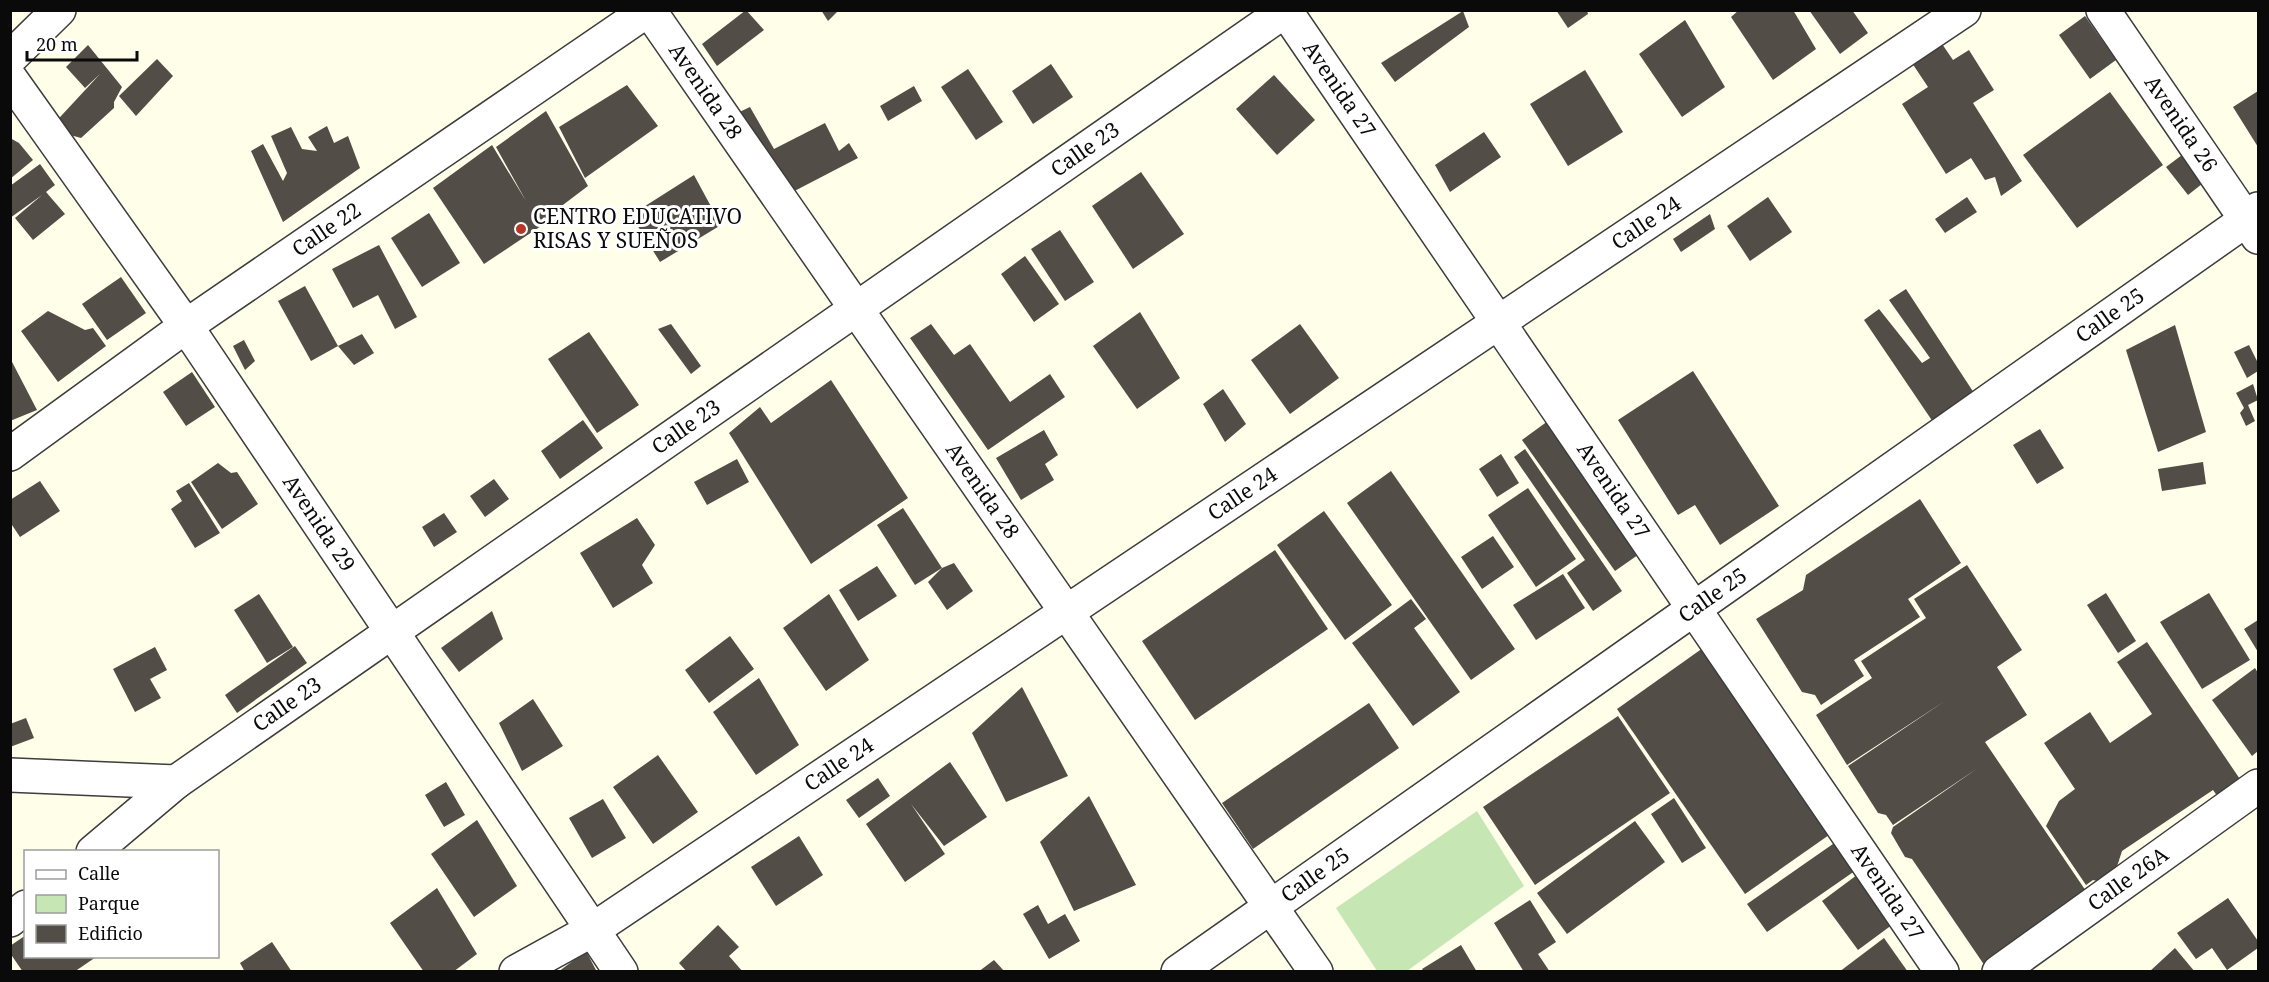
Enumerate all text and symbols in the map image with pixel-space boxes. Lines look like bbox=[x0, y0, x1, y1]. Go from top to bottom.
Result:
scale bar bbox=[27, 24, 136, 62]
text: 20 m bbox=[36, 32, 78, 56]
street label: Avenida 27 bbox=[1297, 35, 1383, 142]
street label: Avenida 28 bbox=[663, 37, 749, 144]
street label: Avenida 26 bbox=[2139, 70, 2224, 177]
street label: Calle 23 bbox=[1045, 115, 1125, 183]
street label: Calle 24 bbox=[1605, 189, 1686, 256]
street label: Calle 22 bbox=[286, 195, 366, 263]
place label: CENTRO EDUCATIVO RISAS Y SUEÑOS bbox=[533, 202, 742, 254]
marker: CENTRO EDUCATIVO RISAS Y SUEÑOS bbox=[514, 222, 528, 236]
street label: Calle 25 bbox=[2070, 281, 2149, 349]
street label: Calle 23 bbox=[646, 393, 726, 460]
street label: Avenida 27 bbox=[1571, 436, 1657, 544]
street label: Avenida 28 bbox=[940, 437, 1026, 544]
street label: Calle 24 bbox=[1202, 460, 1282, 526]
street label: Avenida 29 bbox=[277, 469, 362, 577]
street label: Calle 25 bbox=[1672, 561, 1752, 629]
street label: Calle 23 bbox=[247, 670, 327, 738]
street label: Calle 24 bbox=[798, 730, 879, 797]
street label: Avenida 27 bbox=[1845, 838, 1931, 945]
street label: Calle 26A bbox=[2082, 840, 2174, 917]
street label: Calle 25 bbox=[1275, 841, 1355, 908]
legend bbox=[24, 850, 219, 958]
text: Calle bbox=[78, 861, 120, 885]
text: Parque bbox=[78, 891, 140, 915]
text: Edificio bbox=[78, 921, 143, 945]

